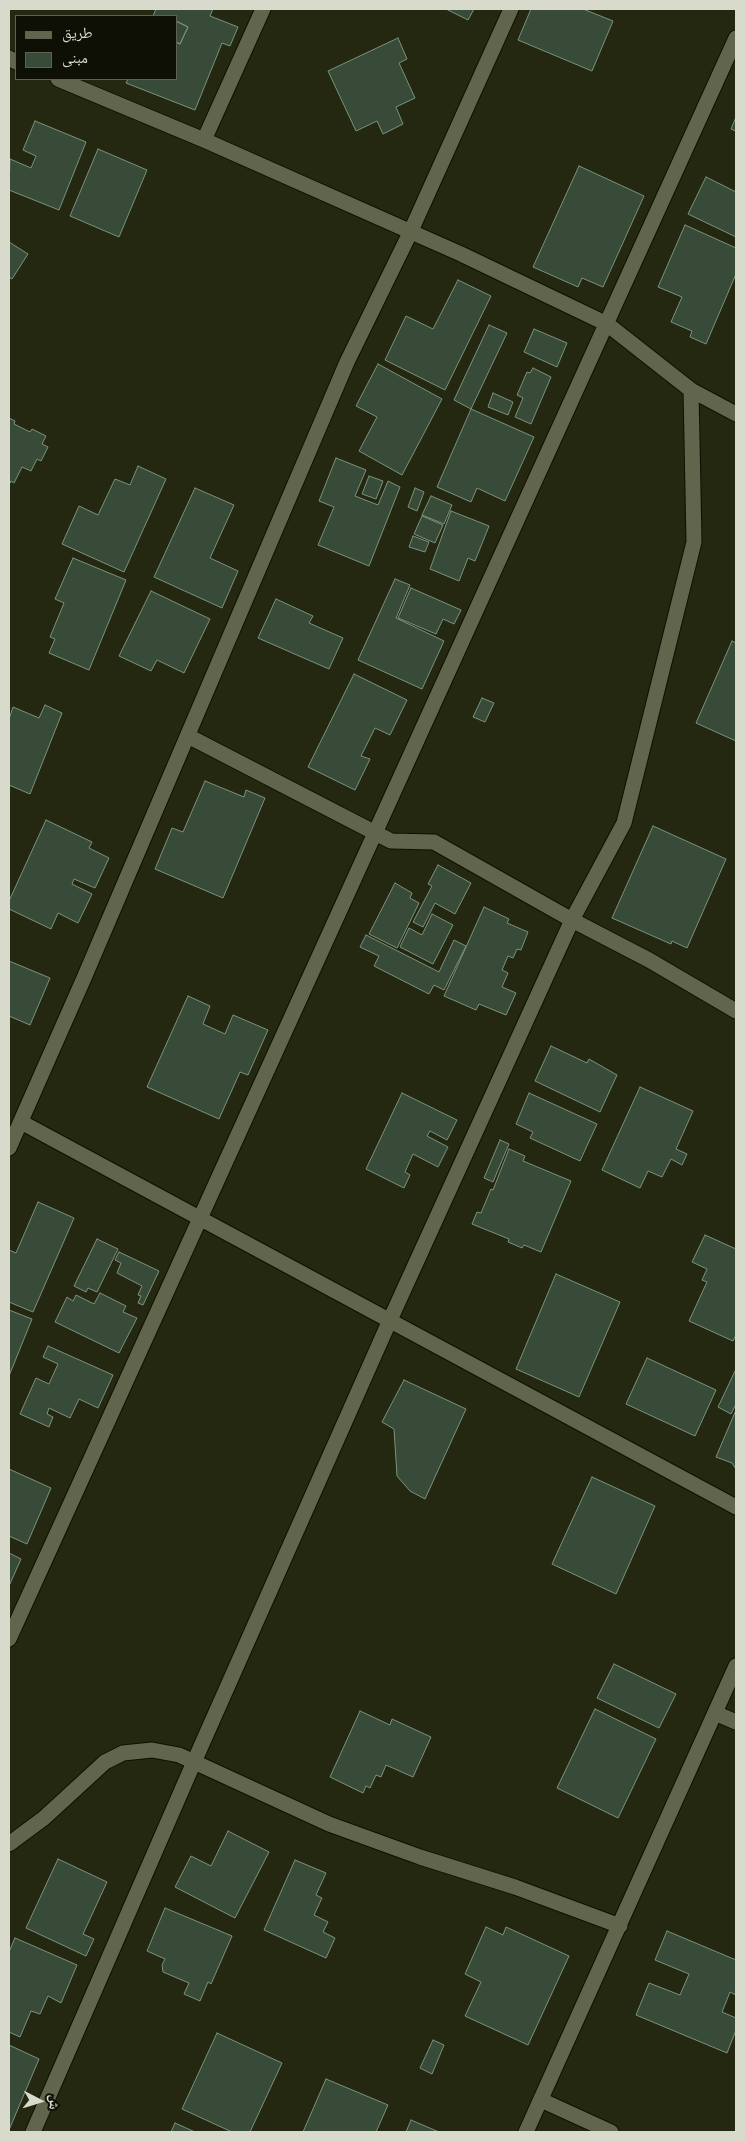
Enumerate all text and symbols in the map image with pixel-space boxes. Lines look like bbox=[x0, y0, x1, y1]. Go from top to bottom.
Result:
legend bbox=[15, 15, 178, 80]
text: طريق bbox=[62, 24, 93, 42]
text: مبنى bbox=[62, 49, 88, 67]
north arrow bbox=[15, 2076, 65, 2126]
text: ش bbox=[46, 2094, 64, 2110]

